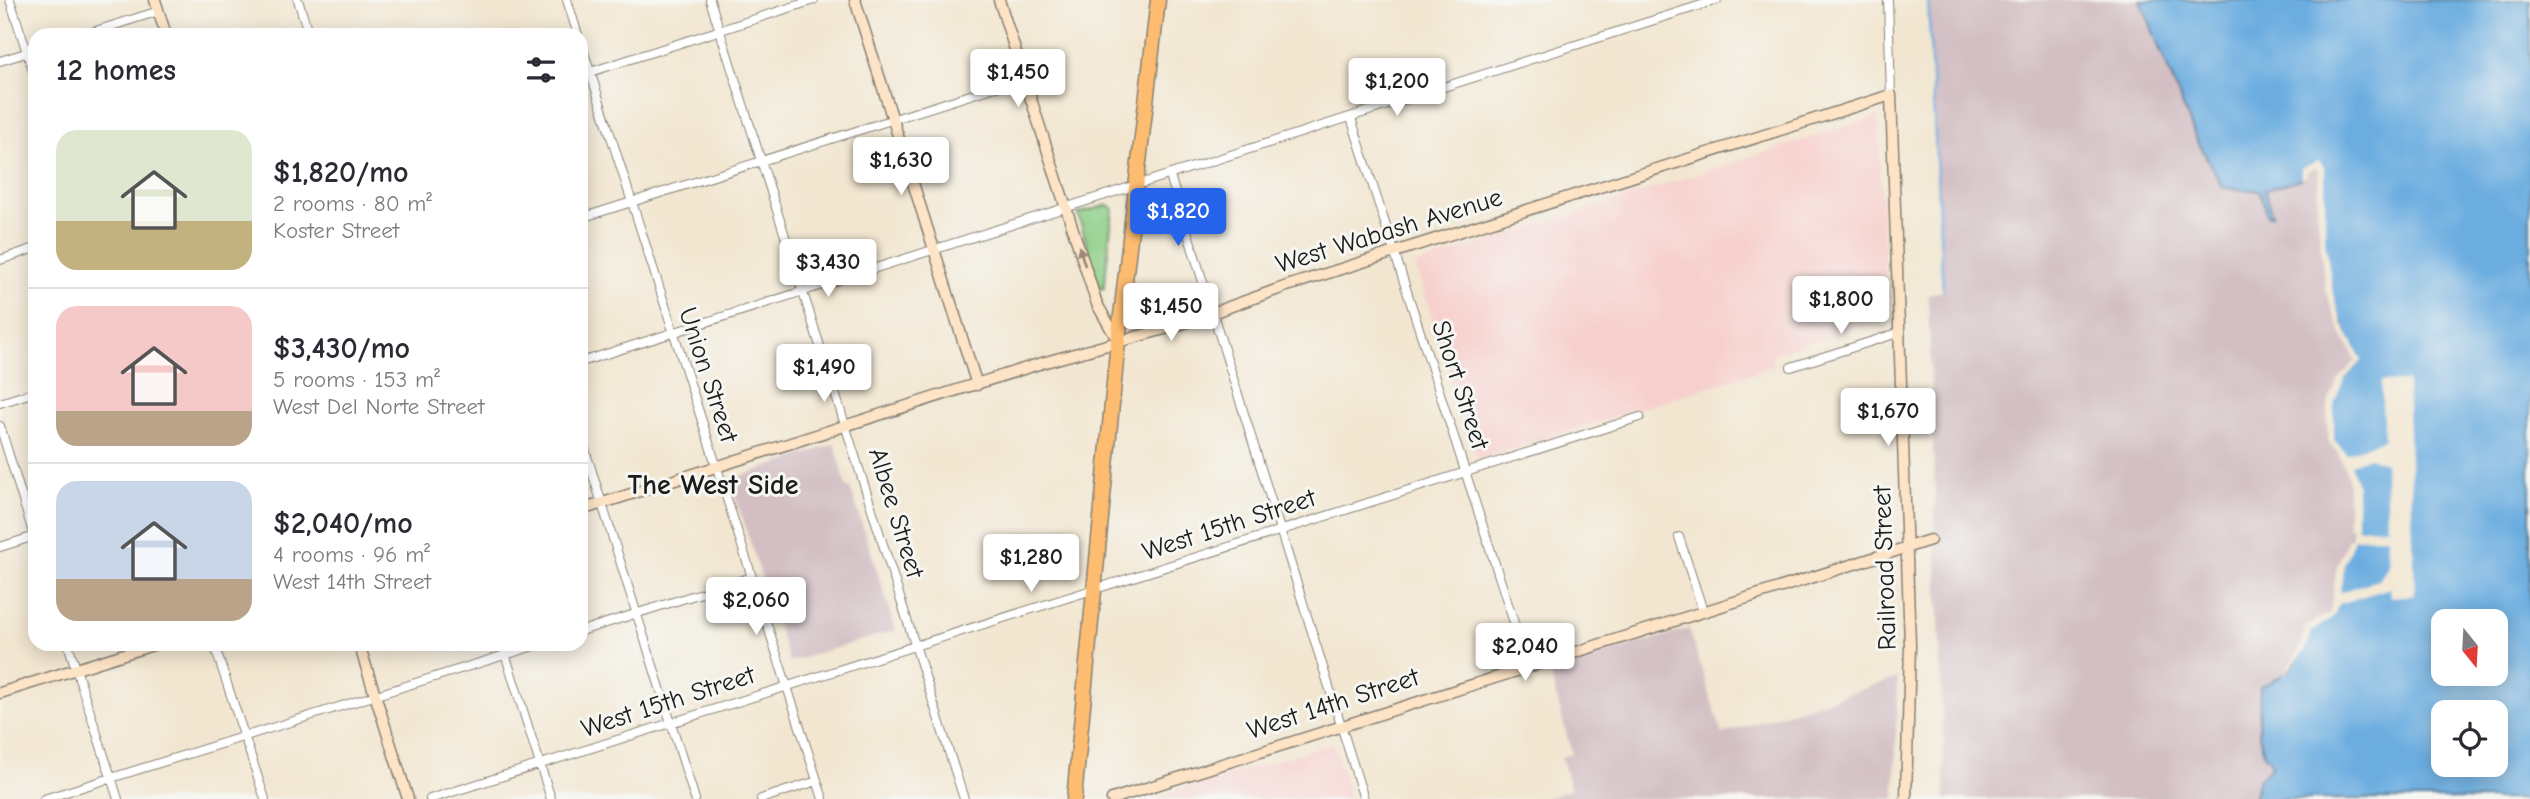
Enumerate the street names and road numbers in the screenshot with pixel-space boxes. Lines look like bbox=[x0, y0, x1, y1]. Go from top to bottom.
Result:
street label: West Wabash Avenue bbox=[1272, 182, 1506, 280]
street label: Union Street bbox=[672, 304, 744, 448]
street label: Short Street bbox=[1425, 317, 1495, 455]
street label: Albee Street bbox=[862, 444, 930, 583]
street label: West 15th Street bbox=[1139, 482, 1321, 567]
street label: Railroad Street bbox=[1867, 484, 1903, 651]
street label: West 15th Street bbox=[578, 659, 760, 744]
street label: West 14th Street bbox=[1243, 662, 1424, 746]

